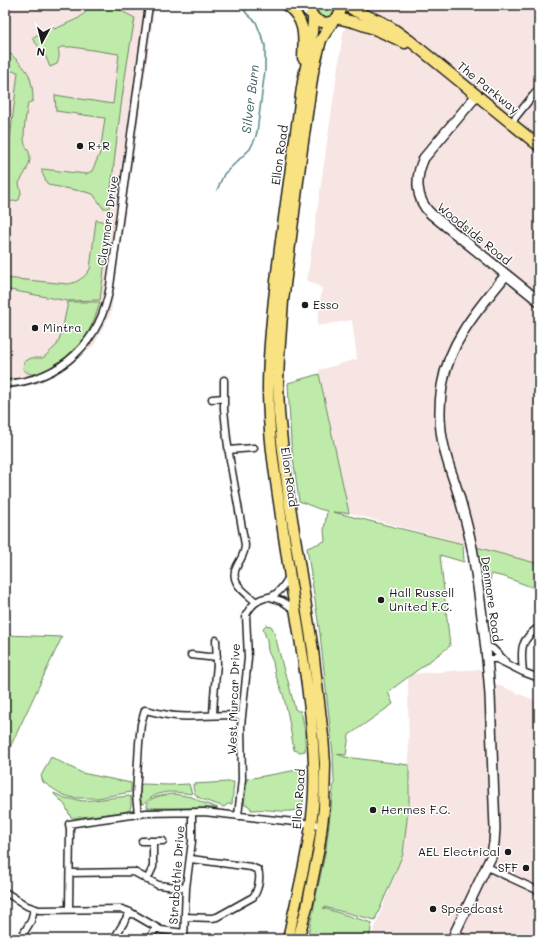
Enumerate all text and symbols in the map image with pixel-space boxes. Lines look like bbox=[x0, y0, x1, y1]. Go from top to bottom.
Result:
north arrow bbox=[22, 22, 62, 62]
text: N bbox=[36, 44, 46, 60]
street label: The Parkway bbox=[454, 57, 523, 117]
water label: Silver Burn bbox=[237, 64, 262, 134]
street label: Ellon Road bbox=[267, 123, 291, 186]
place label: R+R bbox=[88, 137, 110, 153]
marker: R+R bbox=[75, 141, 85, 151]
street label: Claymore Drive bbox=[93, 175, 121, 267]
street label: Woodside Road bbox=[434, 198, 515, 268]
place label: Esso bbox=[313, 296, 339, 312]
marker: Esso bbox=[300, 300, 310, 310]
place label: Mintra bbox=[43, 319, 82, 335]
marker: Mintra bbox=[30, 323, 40, 333]
street label: Ellon Road bbox=[278, 446, 302, 508]
street label: Denmore Road bbox=[478, 555, 506, 643]
place label: Hall Russell United F.C. bbox=[389, 584, 454, 614]
marker: Hall Russell United F.C. bbox=[376, 595, 386, 605]
street label: West Murcar Drive bbox=[223, 643, 243, 755]
street label: Ellon Road bbox=[288, 768, 308, 830]
place label: Hermes F.C. bbox=[381, 801, 451, 817]
marker: Hermes F.C. bbox=[368, 805, 378, 815]
street label: Strabathie Drive bbox=[165, 825, 187, 925]
place label: AEL Electrical bbox=[418, 843, 500, 859]
marker: AEL Electrical bbox=[503, 847, 513, 857]
place label: SFF bbox=[498, 859, 518, 875]
marker: SFF bbox=[521, 863, 531, 873]
place label: Speedcast bbox=[441, 900, 503, 916]
marker: Speedcast bbox=[428, 904, 438, 914]

